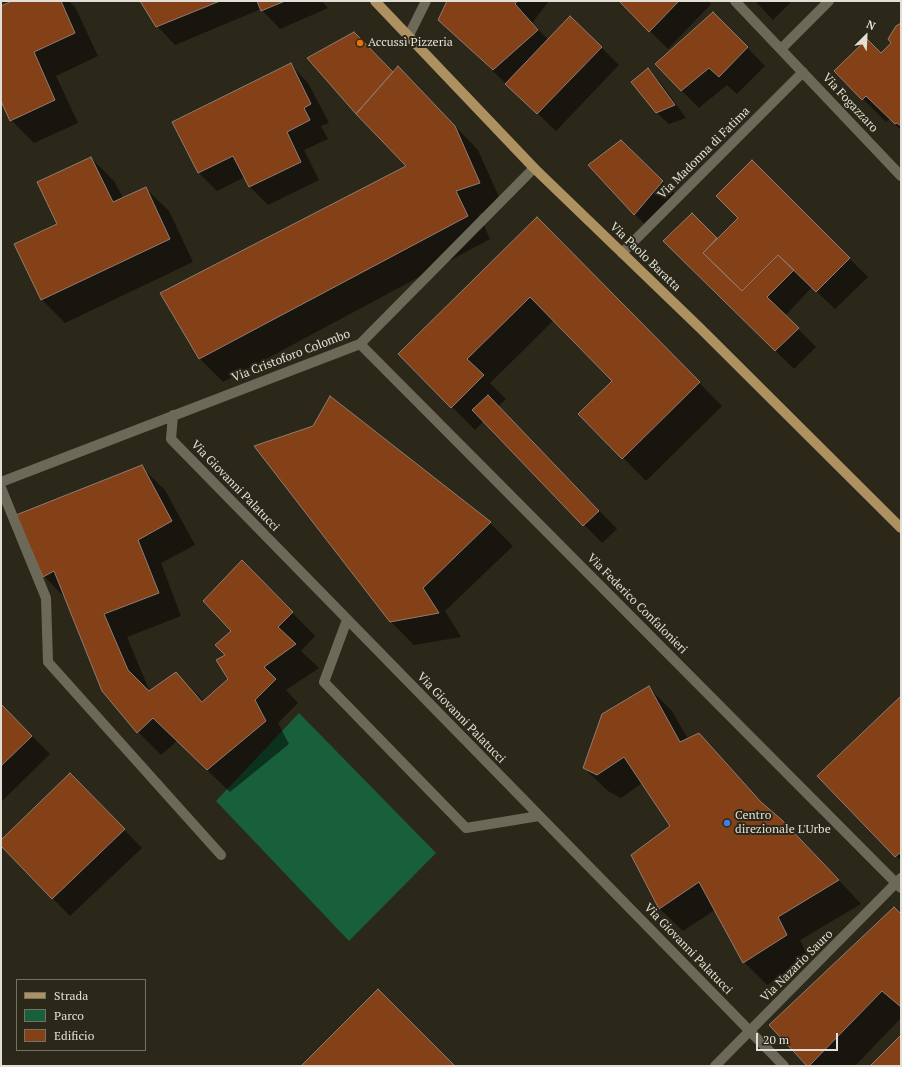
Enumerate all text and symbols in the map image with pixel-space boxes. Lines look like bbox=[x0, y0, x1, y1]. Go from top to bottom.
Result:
north arrow bbox=[846, 16, 886, 56]
text: N bbox=[864, 17, 878, 33]
place label: Accussì Pizzeria bbox=[368, 36, 453, 50]
marker: Accussì Pizzeria bbox=[355, 38, 365, 48]
street label: Via Fogazzaro bbox=[819, 71, 881, 135]
street label: Via Madonna di Fatima bbox=[655, 104, 753, 202]
street label: Via Paolo Baratta bbox=[607, 220, 683, 294]
street label: Via Cristoforo Colombo bbox=[230, 327, 352, 385]
street label: Via Giovanni Palatucci bbox=[188, 438, 282, 534]
street label: Via Federico Confalonieri bbox=[584, 551, 690, 657]
street label: Via Giovanni Palatucci bbox=[414, 670, 508, 766]
place label: Centro direzionale L'Urbe bbox=[735, 809, 831, 837]
marker: Centro direzionale L'Urbe bbox=[722, 818, 732, 828]
street label: Via Giovanni Palatucci bbox=[641, 901, 735, 997]
street label: Via Nazario Sauro bbox=[758, 927, 836, 1005]
legend bbox=[16, 979, 146, 1051]
text: Strada bbox=[54, 988, 88, 1003]
text: Parco bbox=[54, 1008, 84, 1023]
scale bar bbox=[758, 1025, 840, 1051]
text: Edificio bbox=[54, 1028, 94, 1043]
text: 20 m bbox=[763, 1032, 789, 1047]

